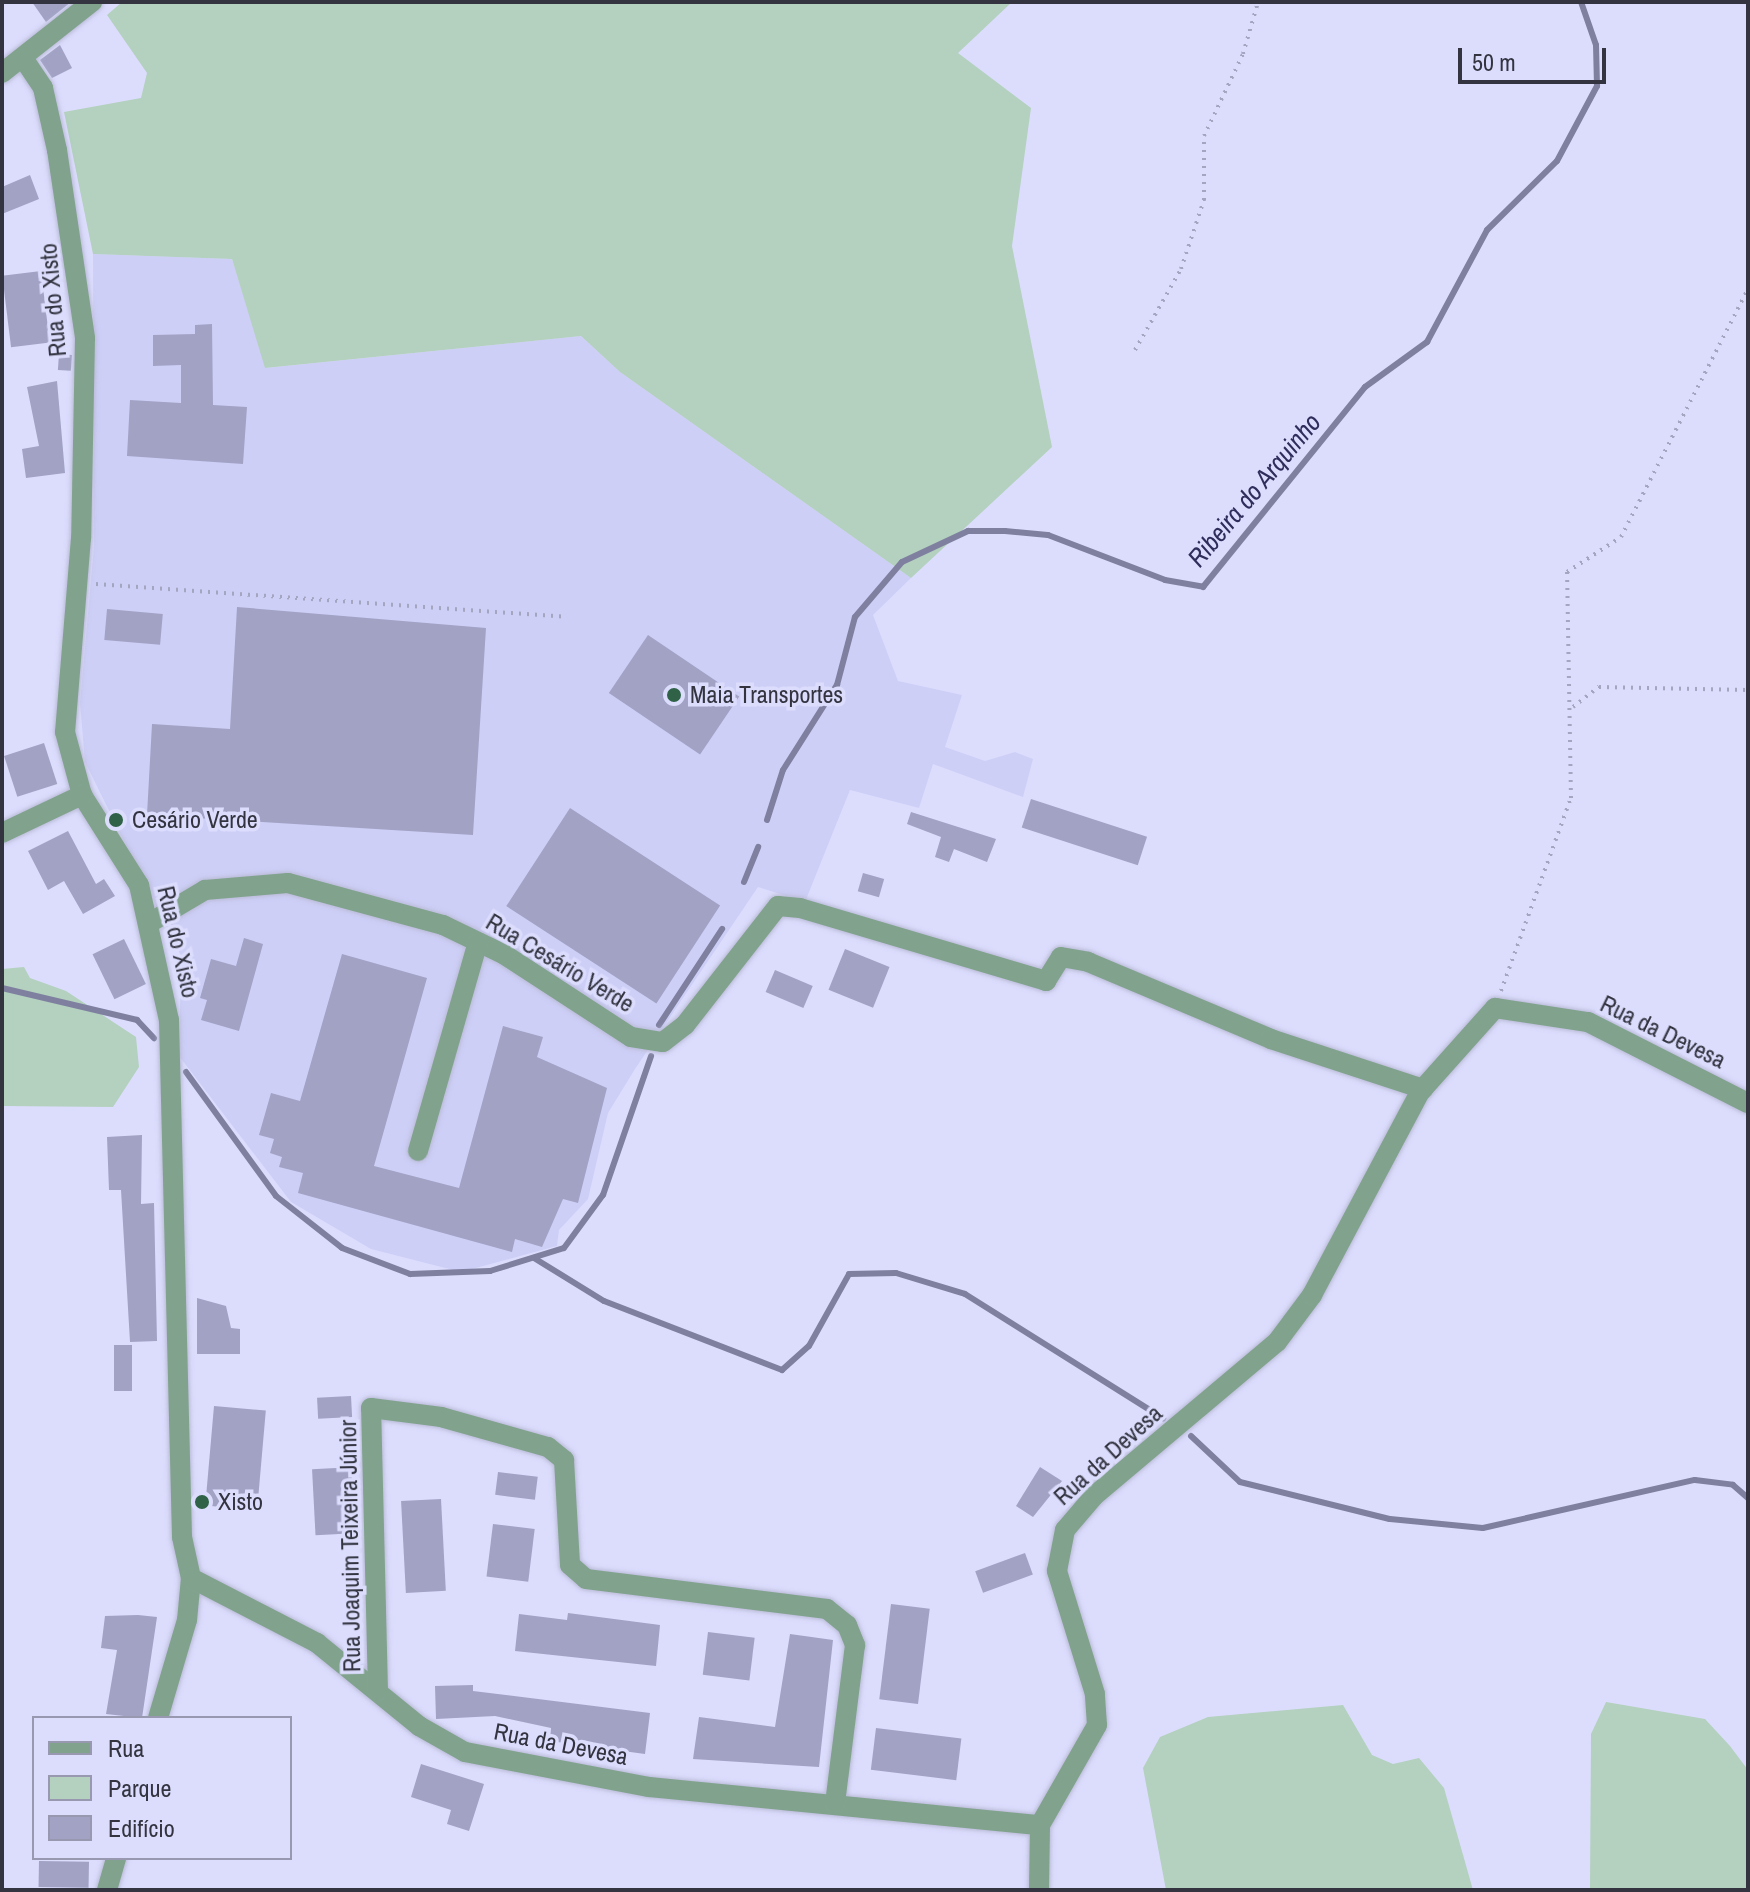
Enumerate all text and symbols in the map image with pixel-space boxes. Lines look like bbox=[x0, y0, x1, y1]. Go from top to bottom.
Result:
scale bar bbox=[1462, 32, 1610, 82]
text: 50 m bbox=[1472, 46, 1516, 78]
street label: Rua do Xisto bbox=[34, 242, 72, 358]
water label: Ribeira do Arquinho bbox=[1180, 406, 1328, 574]
place label: Maia Transportes bbox=[690, 681, 844, 709]
marker: Maia Transportes bbox=[665, 686, 683, 704]
place label: Cesário Verde bbox=[132, 806, 258, 834]
marker: Cesário Verde bbox=[107, 811, 125, 829]
street label: Rua do Xisto bbox=[151, 883, 205, 1001]
street label: Rua Cesário Verde bbox=[481, 908, 639, 1018]
street label: Rua da Devesa bbox=[1596, 989, 1730, 1075]
street label: Rua da Devesa bbox=[1048, 1399, 1168, 1511]
street label: Rua Joaquim Teixeira Júnior bbox=[333, 1419, 367, 1673]
place label: Xisto bbox=[218, 1488, 263, 1516]
marker: Xisto bbox=[193, 1493, 211, 1511]
legend bbox=[32, 1716, 292, 1860]
street label: Rua da Devesa bbox=[492, 1717, 630, 1771]
text: Rua bbox=[108, 1732, 144, 1764]
text: Parque bbox=[108, 1772, 171, 1804]
text: Edifício bbox=[108, 1812, 175, 1844]

